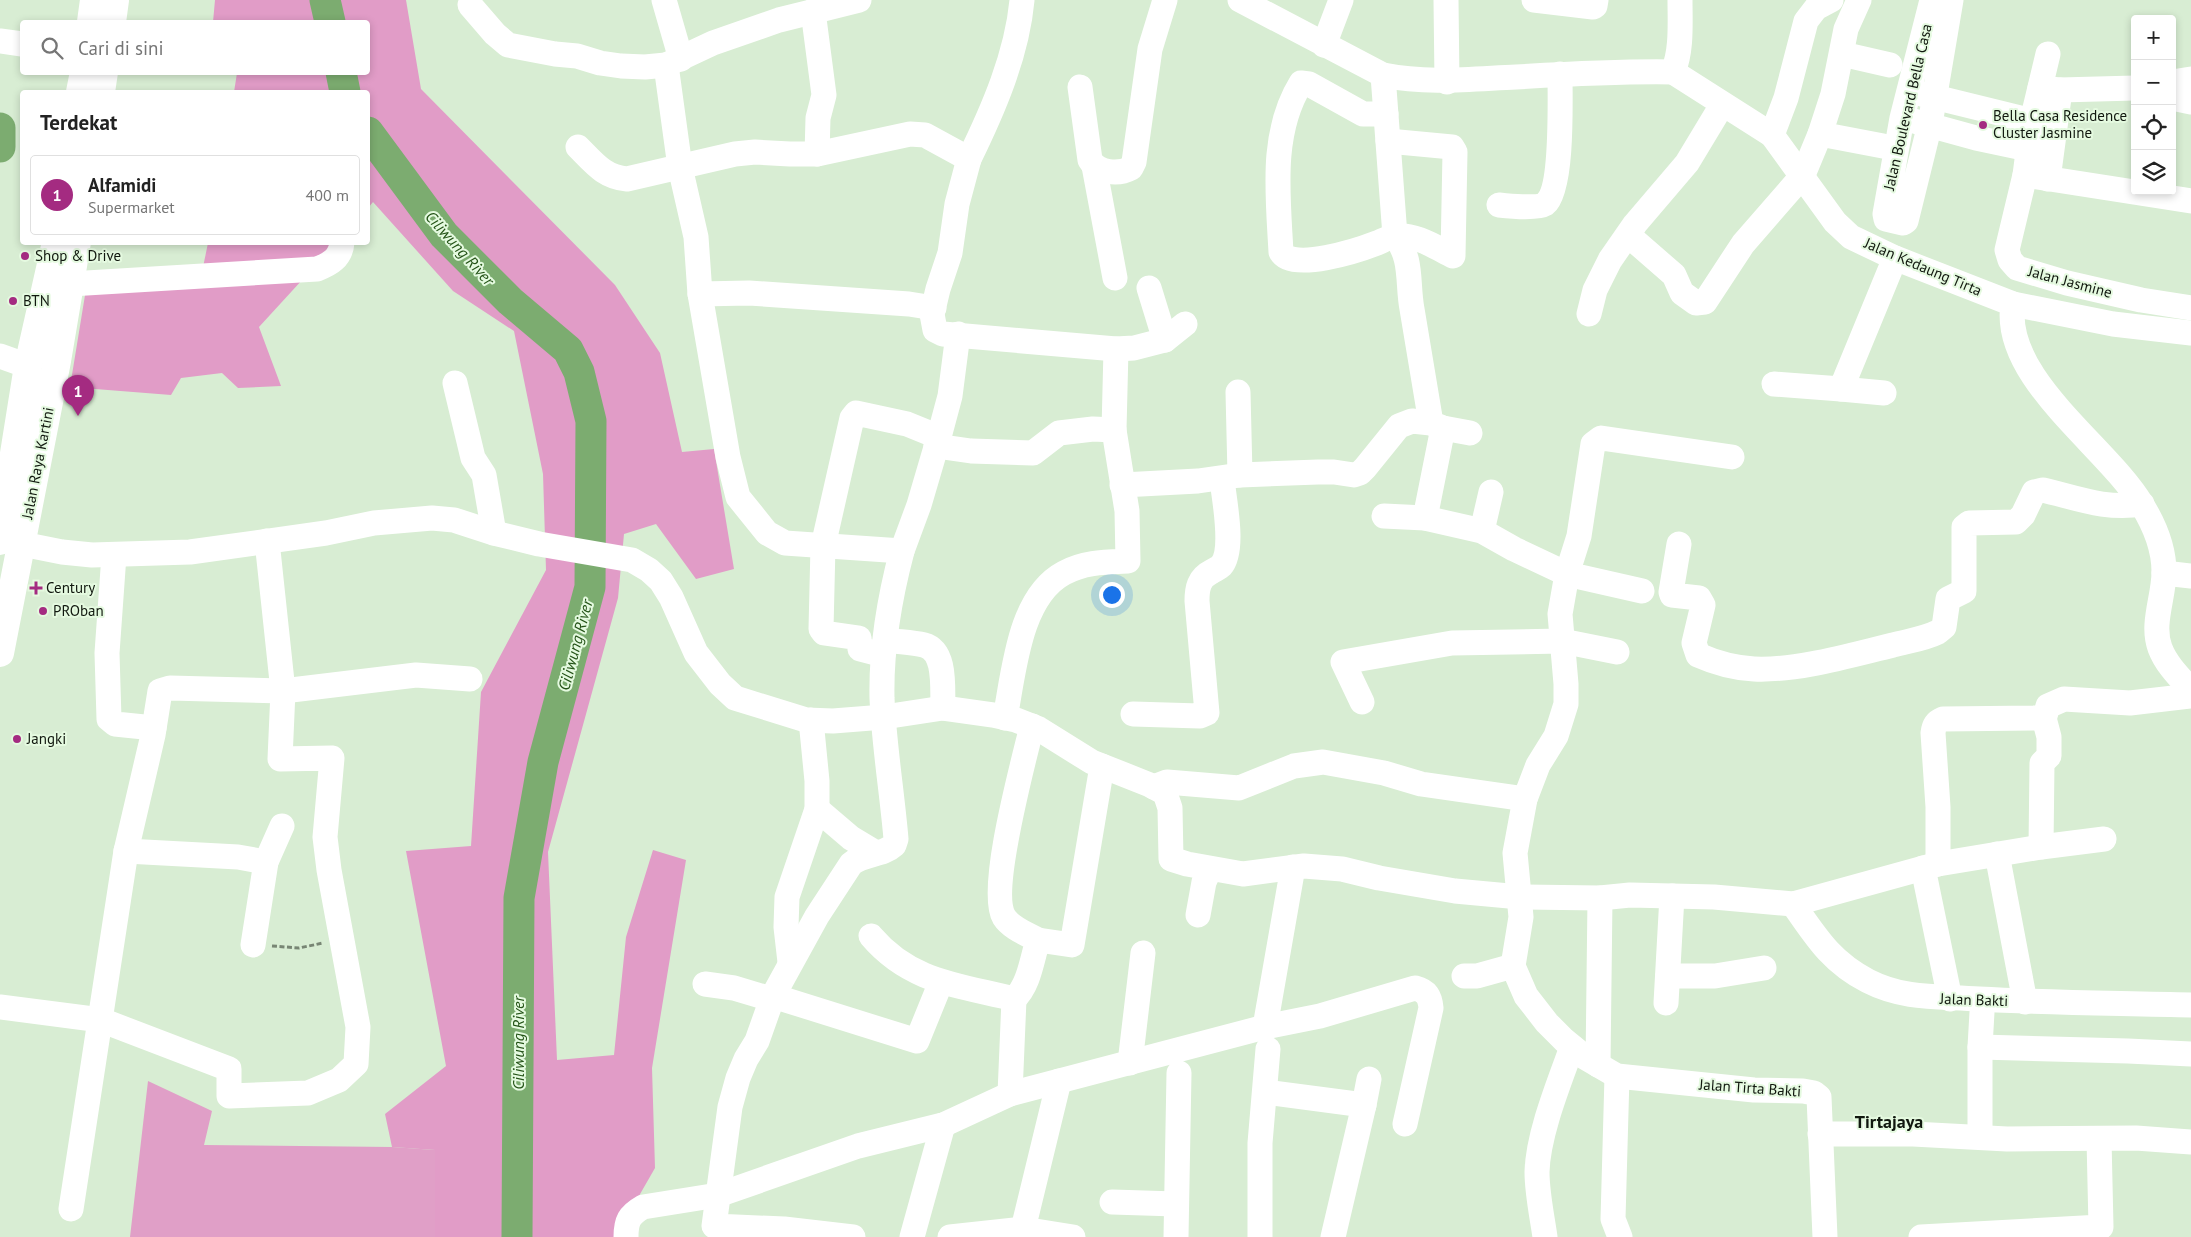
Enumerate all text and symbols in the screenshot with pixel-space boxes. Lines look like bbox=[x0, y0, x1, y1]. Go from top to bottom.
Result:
map controls bbox=[2131, 15, 2176, 195]
button: + bbox=[2131, 15, 2176, 60]
search box bbox=[20, 20, 370, 75]
street label: Jalan Boulevard Bella Casa bbox=[1879, 22, 1936, 193]
icon: search bbox=[38, 34, 66, 62]
text: Cari di sini bbox=[78, 36, 164, 60]
button: − bbox=[2131, 60, 2176, 105]
button: locate bbox=[2131, 105, 2176, 150]
place label: Bella Casa Residence Cluster Jasmine bbox=[1993, 106, 2127, 142]
text: Terdekat bbox=[40, 109, 117, 136]
marker: Bella Casa Residence Cluster Jasmine bbox=[1977, 119, 1989, 131]
button: layers bbox=[2131, 150, 2176, 195]
text: Alfamidi bbox=[88, 173, 156, 197]
text: 1 bbox=[52, 185, 62, 205]
text: 400 m bbox=[306, 185, 349, 205]
text: Supermarket bbox=[88, 197, 175, 217]
water label: Ciliwung River bbox=[421, 207, 500, 291]
street label: Jalan Kedaung Tirta bbox=[1861, 233, 1985, 300]
place label: Shop & Drive bbox=[35, 246, 121, 265]
marker: Shop & Drive bbox=[19, 250, 31, 262]
street label: Jalan Jasmine bbox=[2025, 261, 2114, 302]
place label: BTN bbox=[23, 291, 50, 310]
marker: BTN bbox=[7, 295, 19, 307]
pin: 1 bbox=[62, 375, 94, 416]
street label: Jalan Raya Kartini bbox=[17, 405, 58, 521]
place label: Century bbox=[46, 578, 95, 597]
marker: Century bbox=[30, 582, 42, 594]
your location bbox=[1099, 582, 1125, 608]
water label: Ciliwung River bbox=[553, 596, 597, 693]
place label: PROban bbox=[53, 601, 104, 620]
marker: PROban bbox=[37, 605, 49, 617]
place label: Jangki bbox=[26, 729, 66, 748]
marker: Jangki bbox=[11, 733, 23, 745]
street label: Jalan Bakti bbox=[1939, 989, 2008, 1010]
water label: Ciliwung River bbox=[508, 995, 528, 1090]
street label: Jalan Tirta Bakti bbox=[1697, 1074, 1802, 1101]
district label: Tirtajaya bbox=[1855, 1110, 1923, 1133]

